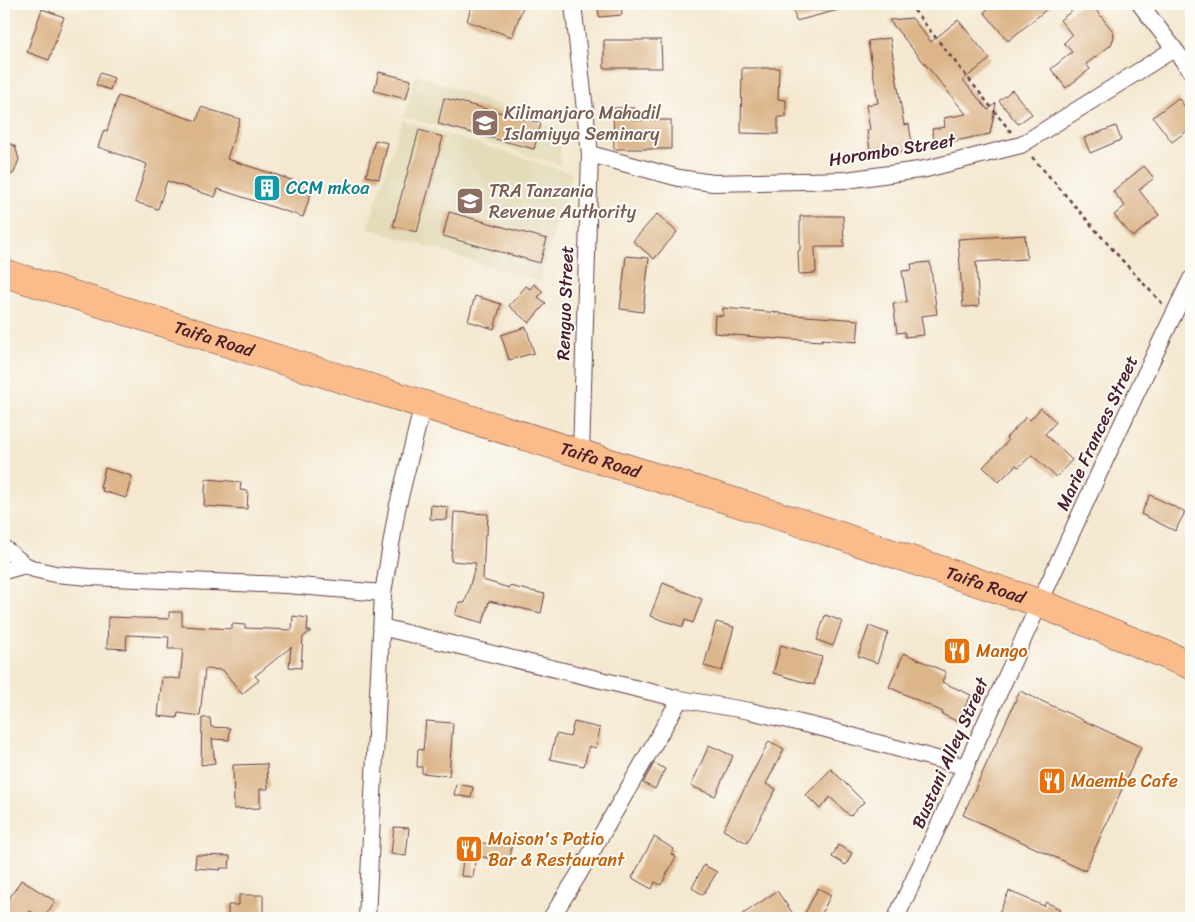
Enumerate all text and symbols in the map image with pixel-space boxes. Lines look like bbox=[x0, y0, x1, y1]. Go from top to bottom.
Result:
place label: Kilimanjaro Mahadil Islamiyya Seminary bbox=[503, 97, 661, 150]
school or university icon: Kilimanjaro Mahadil Islamiyya Seminary bbox=[470, 108, 500, 138]
street label: Horombo Street bbox=[826, 124, 958, 176]
place label: CCM mkoa bbox=[286, 172, 370, 204]
building icon: CCM mkoa bbox=[252, 173, 282, 203]
place label: TRA Tanzania Revenue Authority bbox=[489, 175, 637, 228]
school or university icon: TRA Tanzania Revenue Authority bbox=[455, 186, 485, 216]
street label: Renguo Street bbox=[547, 245, 583, 361]
street label: Taifa Road bbox=[170, 311, 260, 367]
street label: Marie Frances Street bbox=[1047, 350, 1147, 516]
street label: Taifa Road bbox=[556, 432, 646, 488]
street label: Taifa Road bbox=[941, 557, 1031, 614]
place label: Mango bbox=[976, 635, 1028, 667]
restaurant icon: Mango bbox=[942, 636, 972, 666]
street label: Bustani Alley Street bbox=[902, 672, 998, 834]
place label: Maembe Cafe bbox=[1071, 765, 1178, 797]
restaurant icon: Maembe Cafe bbox=[1037, 766, 1067, 796]
place label: Maison's Patio Bar & Restaurant bbox=[488, 823, 625, 876]
restaurant icon: Maison's Patio Bar & Restaurant bbox=[454, 834, 484, 864]

